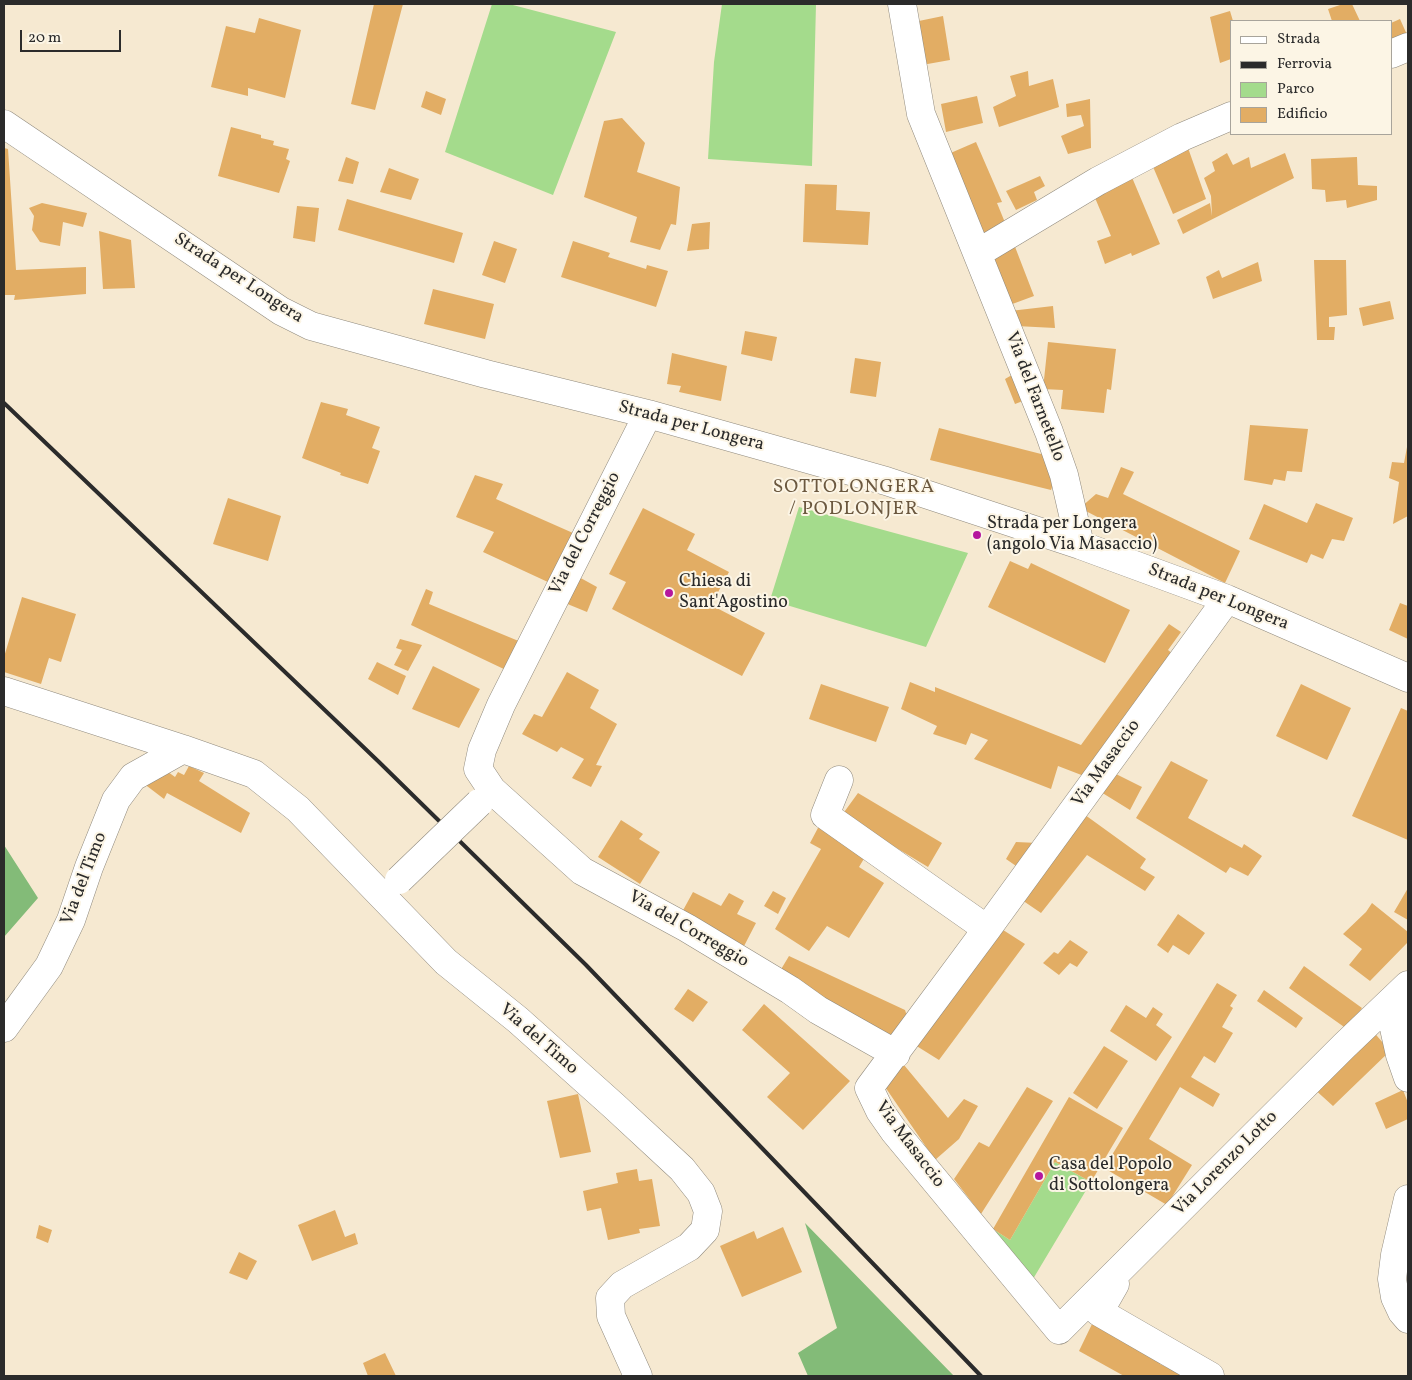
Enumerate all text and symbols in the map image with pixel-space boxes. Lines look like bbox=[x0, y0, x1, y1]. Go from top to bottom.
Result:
scale bar bbox=[22, 20, 124, 52]
legend bbox=[1230, 20, 1392, 135]
text: 20 m bbox=[28, 28, 61, 49]
text: Strada bbox=[1277, 29, 1320, 50]
text: Ferrovia bbox=[1277, 54, 1332, 75]
text: Parco bbox=[1277, 79, 1314, 100]
text: Edificio bbox=[1277, 104, 1328, 125]
street label: Strada per Longera bbox=[169, 229, 307, 329]
street label: Via del Farnetello bbox=[999, 329, 1069, 465]
street label: Strada per Longera bbox=[616, 397, 766, 457]
street label: Via del Correggio bbox=[546, 469, 626, 599]
district label: SOTTOLONGERA / PODLONJER bbox=[771, 478, 937, 522]
place label: Strada per Longera (angolo Via Masaccio) bbox=[987, 514, 1157, 556]
marker: Strada per Longera (angolo Via Masaccio) bbox=[971, 529, 983, 541]
street label: Strada per Longera bbox=[1144, 560, 1292, 636]
place label: Chiesa di Sant'Agostino bbox=[679, 572, 788, 614]
marker: Chiesa di Sant'Agostino bbox=[663, 587, 675, 599]
street label: Via Masaccio bbox=[1068, 716, 1146, 812]
street label: Via del Timo bbox=[57, 830, 113, 928]
street label: Via del Correggio bbox=[624, 887, 752, 973]
street label: Via del Timo bbox=[494, 1000, 582, 1080]
street label: Via Masaccio bbox=[869, 1097, 949, 1193]
street label: Via Lorenzo Lotto bbox=[1169, 1107, 1283, 1221]
place label: Casa del Popolo di Sottolongera bbox=[1049, 1155, 1172, 1198]
marker: Casa del Popolo di Sottolongera bbox=[1033, 1170, 1045, 1182]

